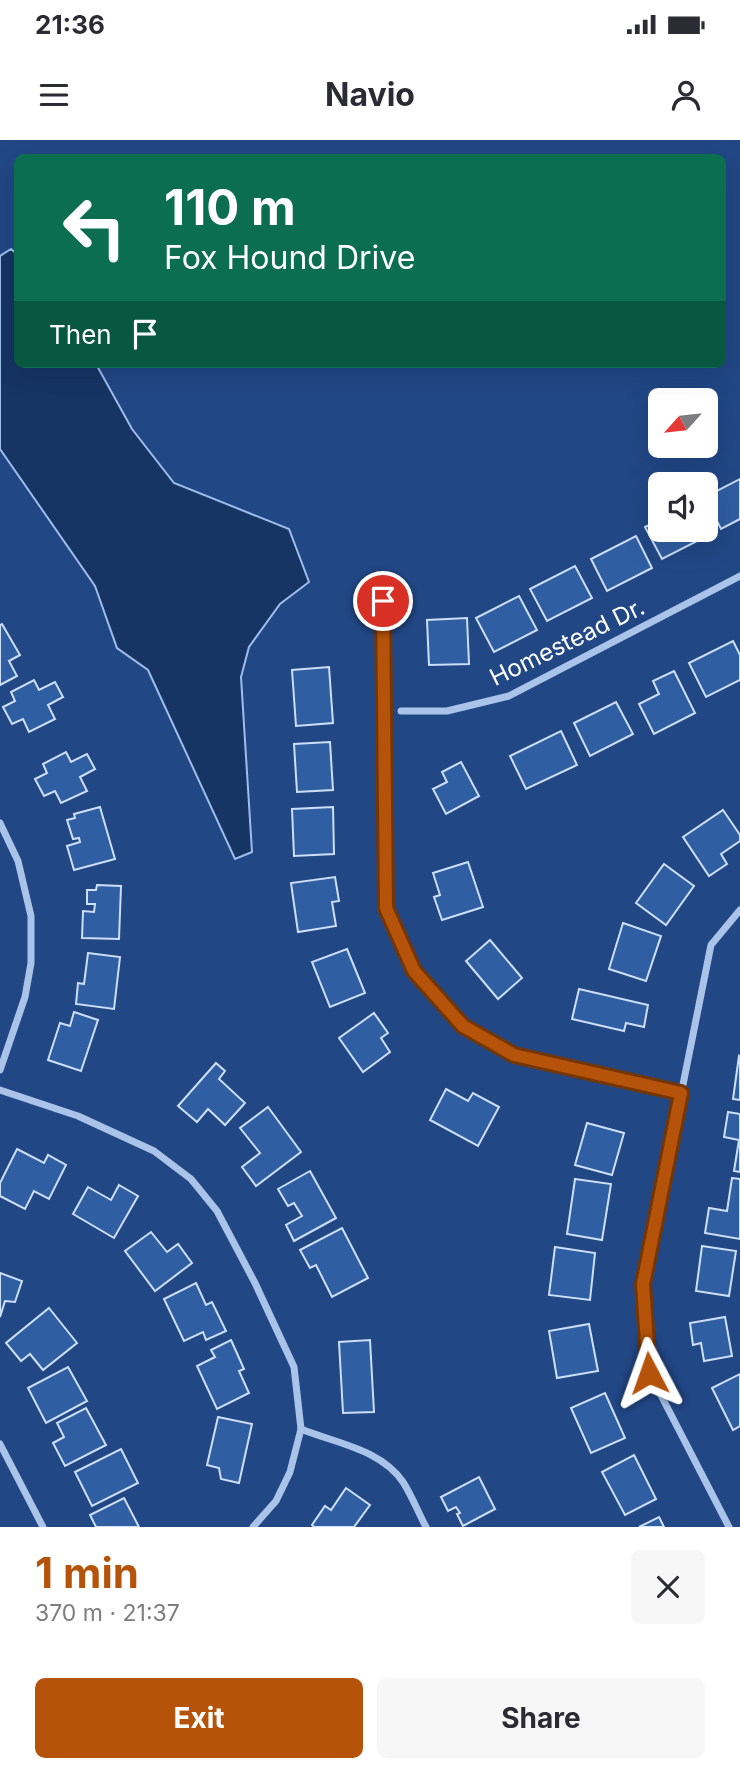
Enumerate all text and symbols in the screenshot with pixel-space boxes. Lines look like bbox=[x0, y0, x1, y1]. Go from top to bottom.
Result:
text: 21:36 bbox=[35, 9, 105, 40]
text: Navio bbox=[325, 75, 415, 114]
icon: menu bbox=[35, 76, 73, 114]
icon: person bbox=[667, 76, 705, 114]
text: 110 m bbox=[164, 178, 296, 237]
icon: left bbox=[49, 182, 140, 273]
text: Fox Hound Drive bbox=[164, 238, 415, 277]
icon: arrive bbox=[126, 315, 164, 353]
text: Then bbox=[49, 319, 112, 350]
north arrow bbox=[648, 388, 718, 458]
map controls bbox=[648, 388, 718, 542]
button: sound bbox=[648, 472, 718, 542]
pin bbox=[353, 571, 413, 631]
icon: arrive bbox=[364, 582, 402, 620]
street label: Homestead Dr. bbox=[485, 592, 649, 692]
position arrow bbox=[612, 1336, 686, 1410]
text: 1 min bbox=[35, 1547, 139, 1598]
button: close bbox=[631, 1550, 705, 1624]
text: 370 m · 21:37 bbox=[35, 1599, 180, 1627]
button: Exit bbox=[35, 1678, 363, 1758]
button: Share bbox=[377, 1678, 705, 1758]

